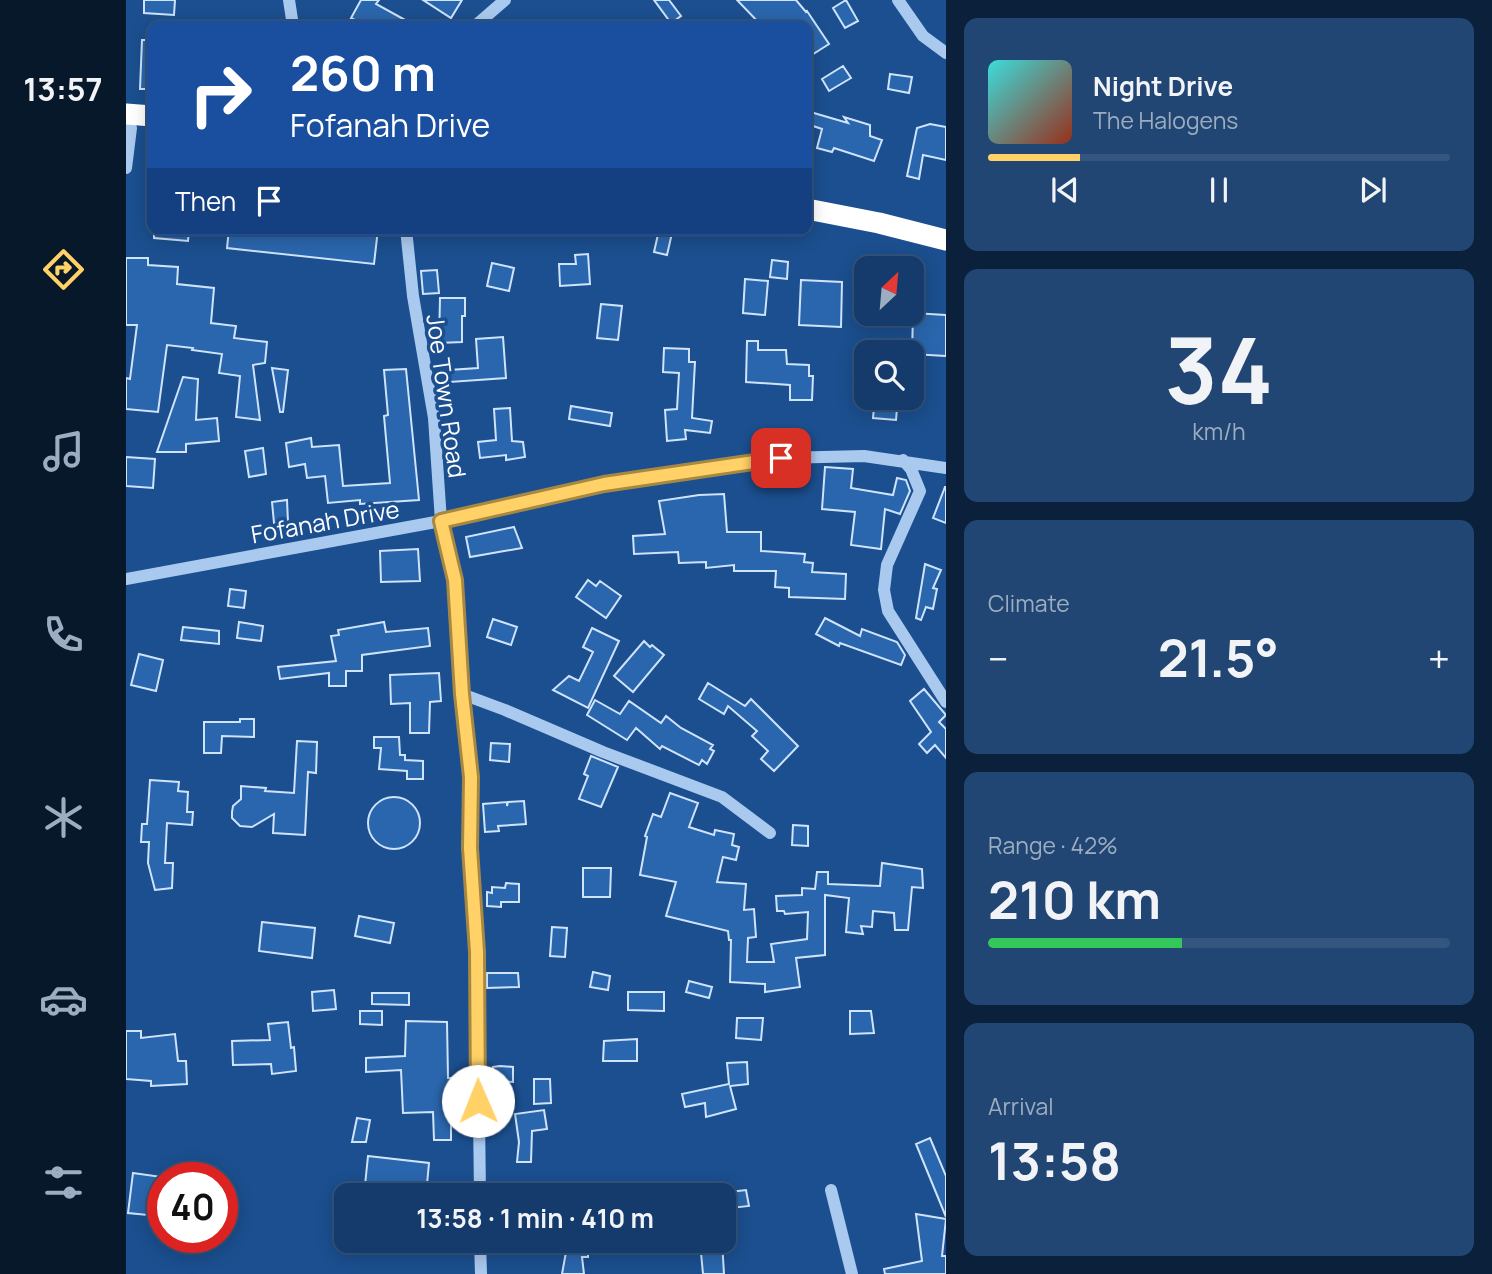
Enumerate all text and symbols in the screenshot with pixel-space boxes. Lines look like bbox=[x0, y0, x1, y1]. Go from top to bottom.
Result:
text: 260 m bbox=[290, 39, 436, 106]
icon: right bbox=[175, 49, 266, 140]
text: 13:57 bbox=[23, 67, 103, 111]
text: Night Drive bbox=[1093, 68, 1233, 104]
text: Fofanah Drive bbox=[290, 103, 490, 147]
text: The Halogens bbox=[1093, 104, 1238, 136]
icon: previous bbox=[1046, 171, 1084, 209]
icon: pause bbox=[1200, 171, 1238, 209]
icon: next bbox=[1354, 171, 1392, 209]
icon: arrive bbox=[250, 182, 288, 220]
text: Then bbox=[175, 183, 236, 219]
icon: directions bbox=[39, 245, 88, 294]
north arrow bbox=[854, 256, 924, 326]
map controls bbox=[854, 256, 924, 410]
text: 34 bbox=[1165, 307, 1273, 431]
street label: Joe Town Road bbox=[419, 312, 475, 480]
button: search bbox=[854, 340, 924, 410]
text: km/h bbox=[1192, 415, 1246, 447]
icon: music bbox=[39, 427, 88, 476]
pin bbox=[751, 428, 811, 488]
icon: arrive bbox=[762, 439, 800, 477]
street label: Fofanah Drive bbox=[248, 492, 402, 550]
text: Climate bbox=[988, 587, 1070, 619]
icon: phone bbox=[39, 610, 88, 659]
text: 21.5° bbox=[1158, 622, 1279, 693]
text: − bbox=[988, 632, 1009, 684]
text: + bbox=[1428, 632, 1450, 684]
icon: climate bbox=[39, 793, 88, 842]
text: Range · 42% bbox=[988, 829, 1118, 861]
text: 210 km bbox=[988, 864, 1161, 935]
icon: car bbox=[39, 975, 88, 1024]
position arrow bbox=[441, 1064, 515, 1138]
text: Arrival bbox=[988, 1090, 1054, 1122]
text: 13:58 bbox=[988, 1125, 1121, 1196]
icon: filters bbox=[39, 1158, 88, 1207]
speed limit sign: 40 bbox=[147, 1162, 238, 1253]
text: 13:58 · 1 min · 410 m bbox=[416, 1200, 654, 1236]

